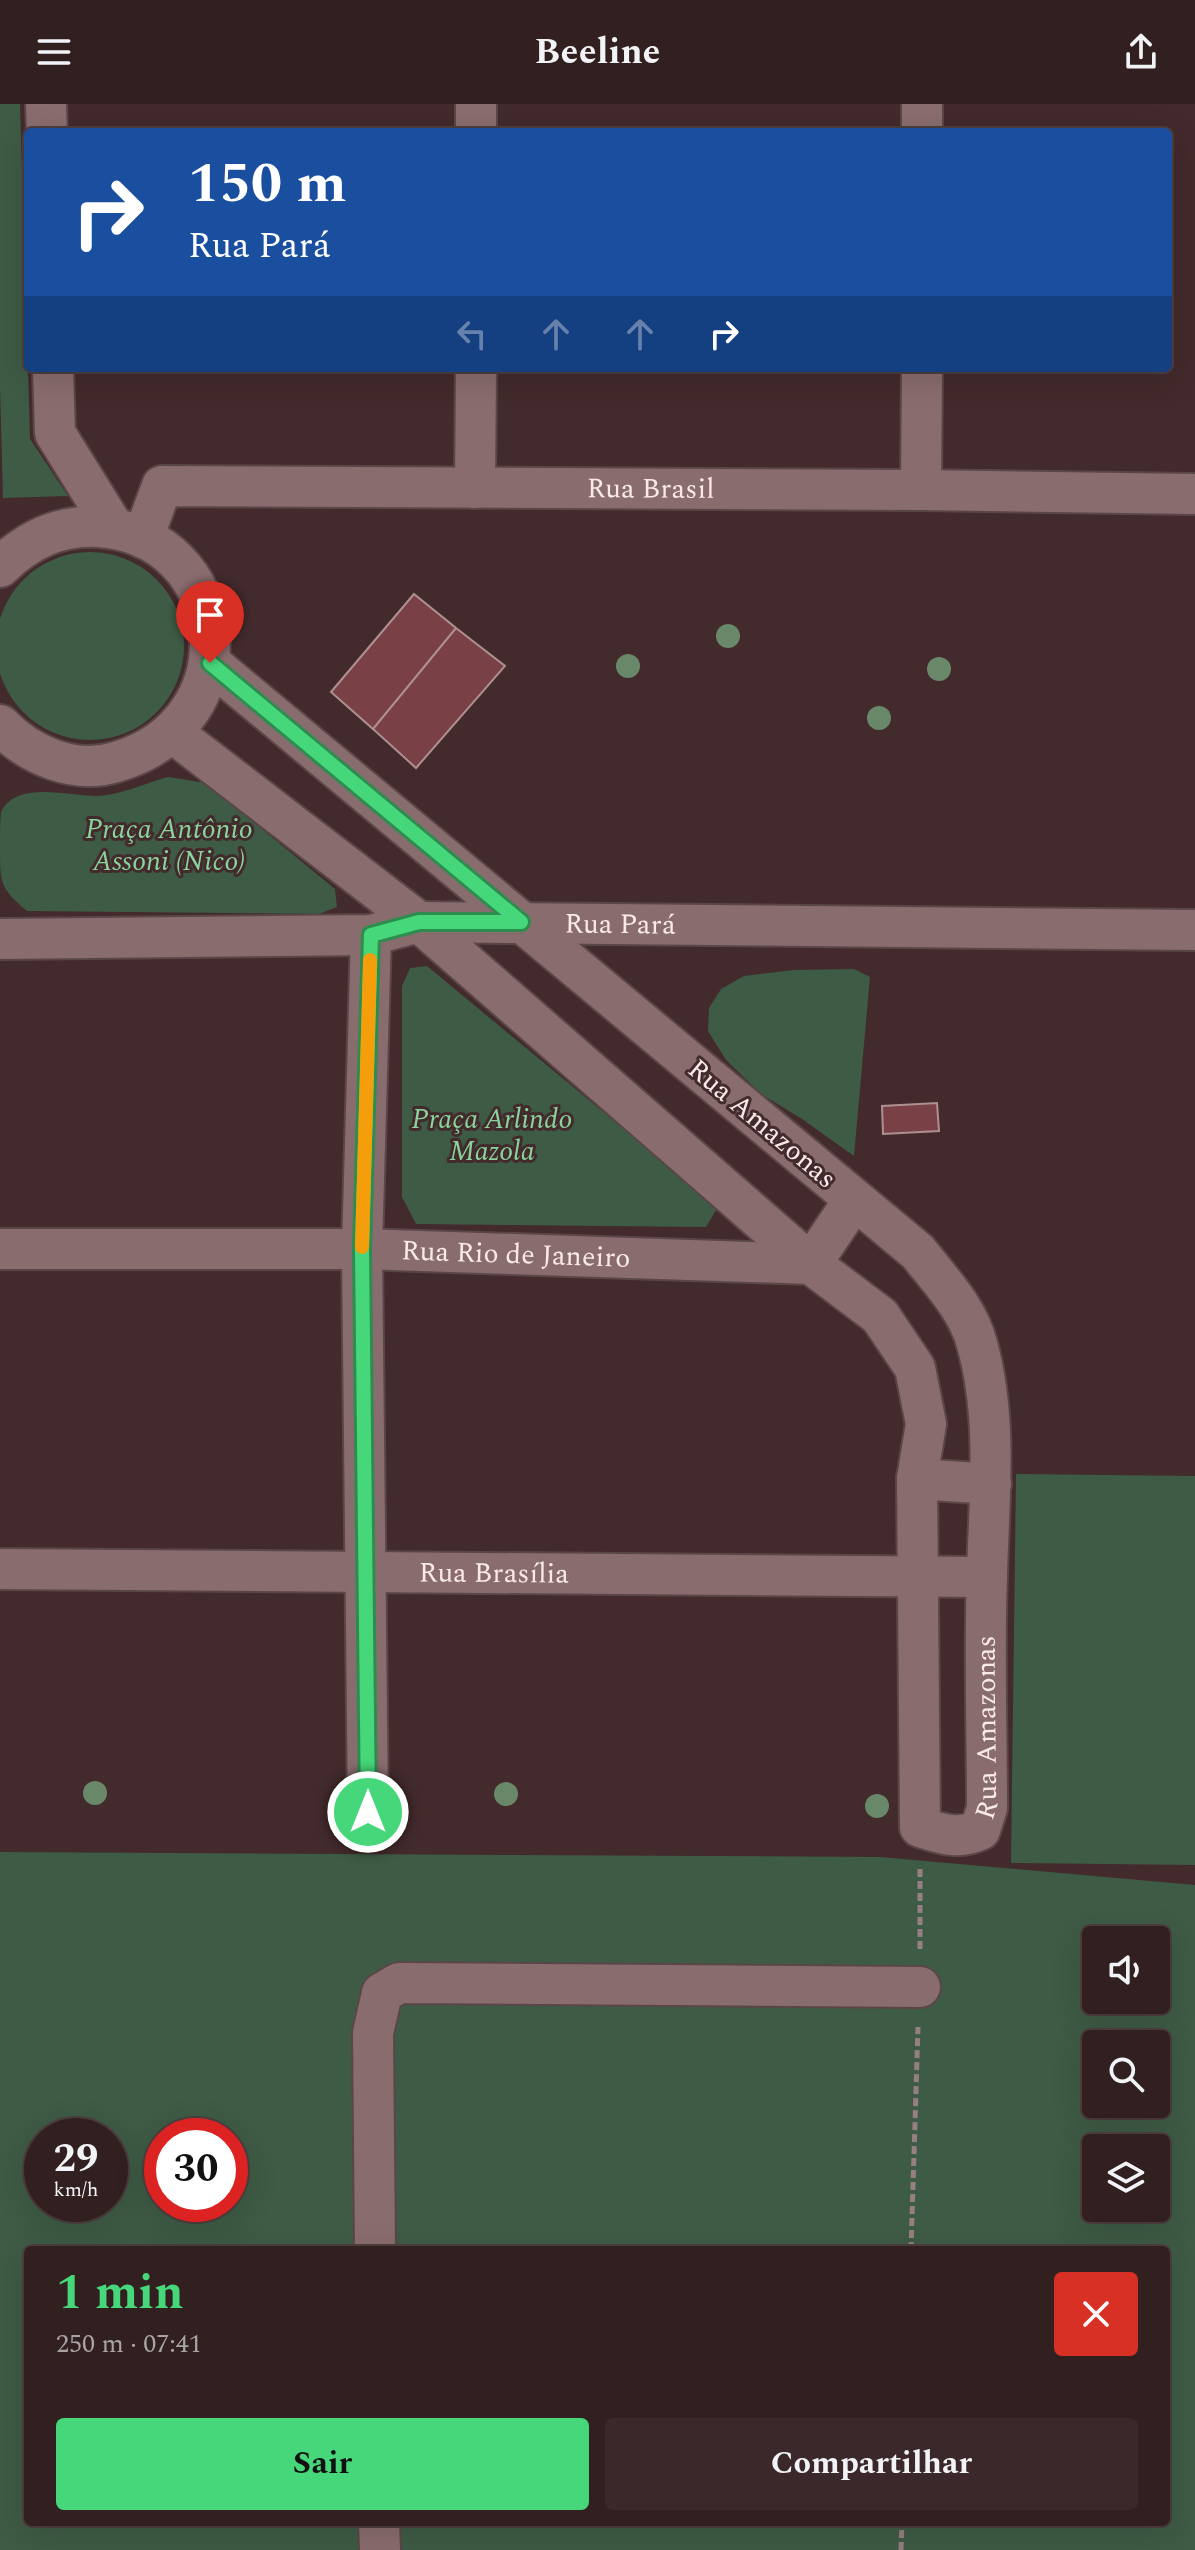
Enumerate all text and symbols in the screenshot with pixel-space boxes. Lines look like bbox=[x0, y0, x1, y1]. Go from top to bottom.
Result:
text: Beeline bbox=[535, 25, 660, 80]
icon: menu bbox=[32, 30, 76, 74]
icon: share bbox=[1119, 30, 1163, 74]
text: 150 m bbox=[188, 142, 347, 227]
icon: right bbox=[56, 160, 160, 264]
text: Rua Pará bbox=[188, 219, 331, 274]
icon: left bbox=[450, 312, 494, 356]
icon: ahead bbox=[534, 312, 578, 356]
icon: ahead bbox=[618, 312, 662, 356]
icon: right bbox=[702, 312, 746, 356]
street label: Rua Brasil bbox=[587, 467, 715, 510]
pin bbox=[176, 581, 244, 663]
icon: arrive bbox=[188, 593, 232, 637]
park label: Praça Antônio Assoni (Nico) bbox=[85, 808, 253, 883]
street label: Rua Pará bbox=[564, 902, 676, 946]
street label: Rua Amazonas bbox=[678, 1049, 846, 1199]
park label: Praça Arlindo Mazola bbox=[412, 1098, 572, 1173]
street label: Rua Rio de Janeiro bbox=[401, 1229, 631, 1279]
street label: Rua Brasília bbox=[419, 1551, 569, 1595]
street label: Rua Amazonas bbox=[963, 1635, 1010, 1825]
position arrow bbox=[326, 1770, 410, 1854]
map controls bbox=[1082, 1926, 1170, 2222]
button: sound bbox=[1082, 1926, 1170, 2014]
button: search bbox=[1082, 2030, 1170, 2118]
speed limit sign: 30 bbox=[144, 2118, 248, 2222]
text: 29 bbox=[54, 2129, 98, 2190]
button: layers bbox=[1082, 2134, 1170, 2222]
text: km/h bbox=[54, 2175, 99, 2205]
text: 1 min bbox=[56, 2257, 184, 2330]
button: close bbox=[1054, 2272, 1138, 2356]
text: 250 m · 07:41 bbox=[56, 2324, 202, 2364]
button: Sair bbox=[56, 2418, 589, 2510]
button: Compartilhar bbox=[605, 2418, 1138, 2510]

